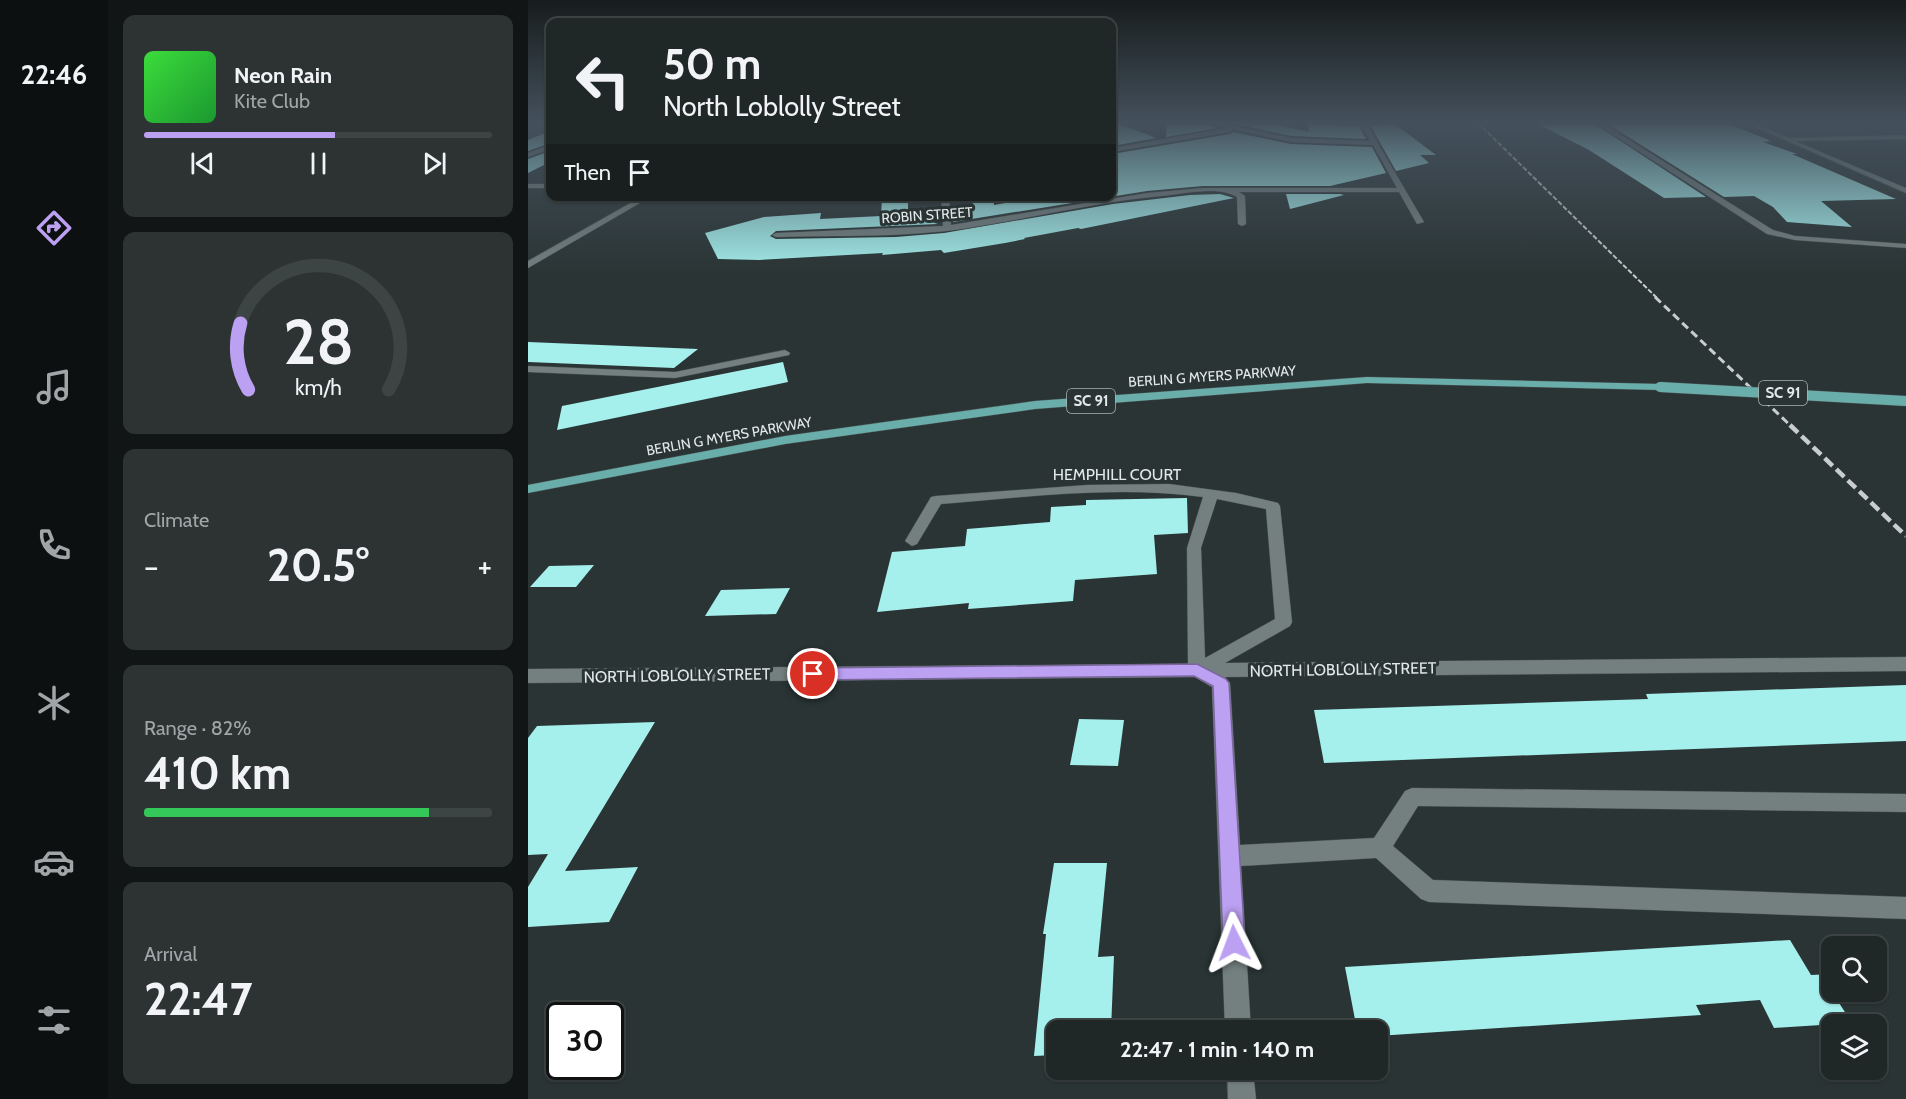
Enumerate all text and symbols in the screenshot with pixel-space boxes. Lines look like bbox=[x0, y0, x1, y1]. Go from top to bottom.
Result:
text: 50 m bbox=[663, 38, 761, 90]
icon: left bbox=[564, 42, 642, 120]
text: 22:46 bbox=[21, 58, 87, 91]
text: Neon Rain bbox=[234, 62, 332, 89]
text: Kite Club bbox=[234, 89, 310, 113]
text: North Loblolly Street bbox=[663, 90, 901, 123]
icon: previous bbox=[186, 147, 219, 180]
icon: pause bbox=[302, 147, 335, 180]
icon: next bbox=[418, 147, 451, 180]
icon: arrive bbox=[623, 156, 656, 189]
text: Then bbox=[564, 159, 611, 186]
street label: ROBIN STREET bbox=[881, 203, 974, 227]
icon: directions bbox=[33, 207, 75, 249]
text: 28 bbox=[283, 304, 353, 380]
street label: BERLIN G MYERS PARKWAY bbox=[1128, 361, 1298, 391]
icon: music bbox=[33, 366, 75, 408]
text: km/h bbox=[295, 374, 341, 400]
road number: SC 91 bbox=[1759, 381, 1807, 405]
road number: SC 91 bbox=[1067, 389, 1115, 413]
street label: BERLIN G MYERS PARKWAY bbox=[645, 412, 814, 459]
street label: HEMPHILL COURT bbox=[1053, 465, 1182, 484]
text: Climate bbox=[144, 508, 209, 532]
icon: phone bbox=[33, 524, 75, 566]
text: 20.5° bbox=[267, 538, 369, 592]
text: − bbox=[144, 546, 159, 586]
text: + bbox=[477, 546, 492, 586]
pin bbox=[787, 648, 838, 699]
icon: arrive bbox=[796, 657, 829, 690]
street label: NORTH LOBLOLLY STREET bbox=[1249, 658, 1437, 681]
street label: NORTH LOBLOLLY STREET bbox=[583, 664, 771, 687]
icon: climate bbox=[33, 682, 75, 724]
text: Range · 82% bbox=[144, 716, 251, 740]
text: 410 km bbox=[144, 746, 291, 800]
icon: car bbox=[33, 841, 75, 883]
position arrow bbox=[1202, 911, 1266, 975]
map controls bbox=[1821, 936, 1887, 1080]
button: search bbox=[1821, 936, 1887, 1002]
text: Arrival bbox=[144, 942, 197, 966]
text: 22:47 bbox=[144, 972, 253, 1026]
icon: filters bbox=[33, 999, 75, 1041]
speed limit sign: 30 bbox=[546, 1002, 624, 1080]
button: layers bbox=[1821, 1014, 1887, 1080]
text: 22:47 · 1 min · 140 m bbox=[1120, 1036, 1314, 1063]

